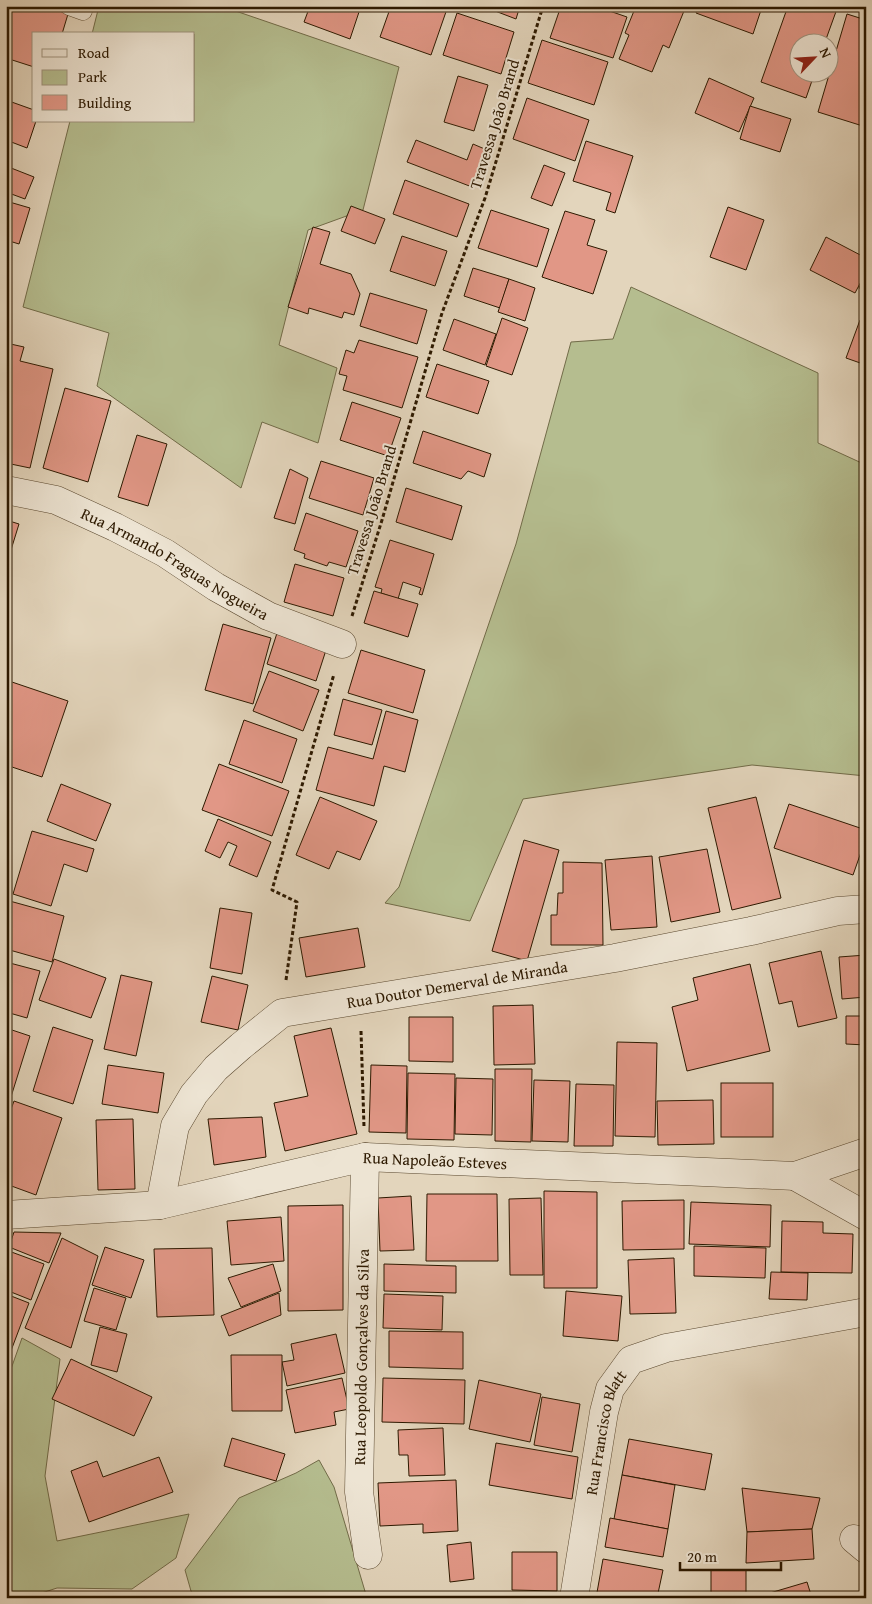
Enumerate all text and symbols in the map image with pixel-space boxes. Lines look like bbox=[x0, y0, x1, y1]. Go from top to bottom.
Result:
legend bbox=[32, 32, 195, 122]
north arrow bbox=[790, 32, 840, 82]
text: Road bbox=[78, 42, 109, 63]
text: N bbox=[815, 44, 837, 62]
street label: Travessa João Brand bbox=[463, 56, 525, 192]
text: Park bbox=[78, 66, 107, 87]
text: Building bbox=[78, 92, 132, 113]
street label: Travessa João Brand bbox=[340, 442, 402, 578]
street label: Rua Armando Fraguas Nogueira bbox=[77, 501, 273, 626]
street label: Rua Doutor Demerval de Miranda bbox=[345, 954, 570, 1014]
street label: Rua Napoleão Esteves bbox=[363, 1145, 508, 1175]
street label: Rua Leopoldo Gonçalves da Silva bbox=[347, 1248, 375, 1465]
street label: Rua Francisco Blatt bbox=[579, 1364, 632, 1497]
scale bar bbox=[680, 1539, 781, 1571]
text: 20 m bbox=[687, 1546, 718, 1567]

